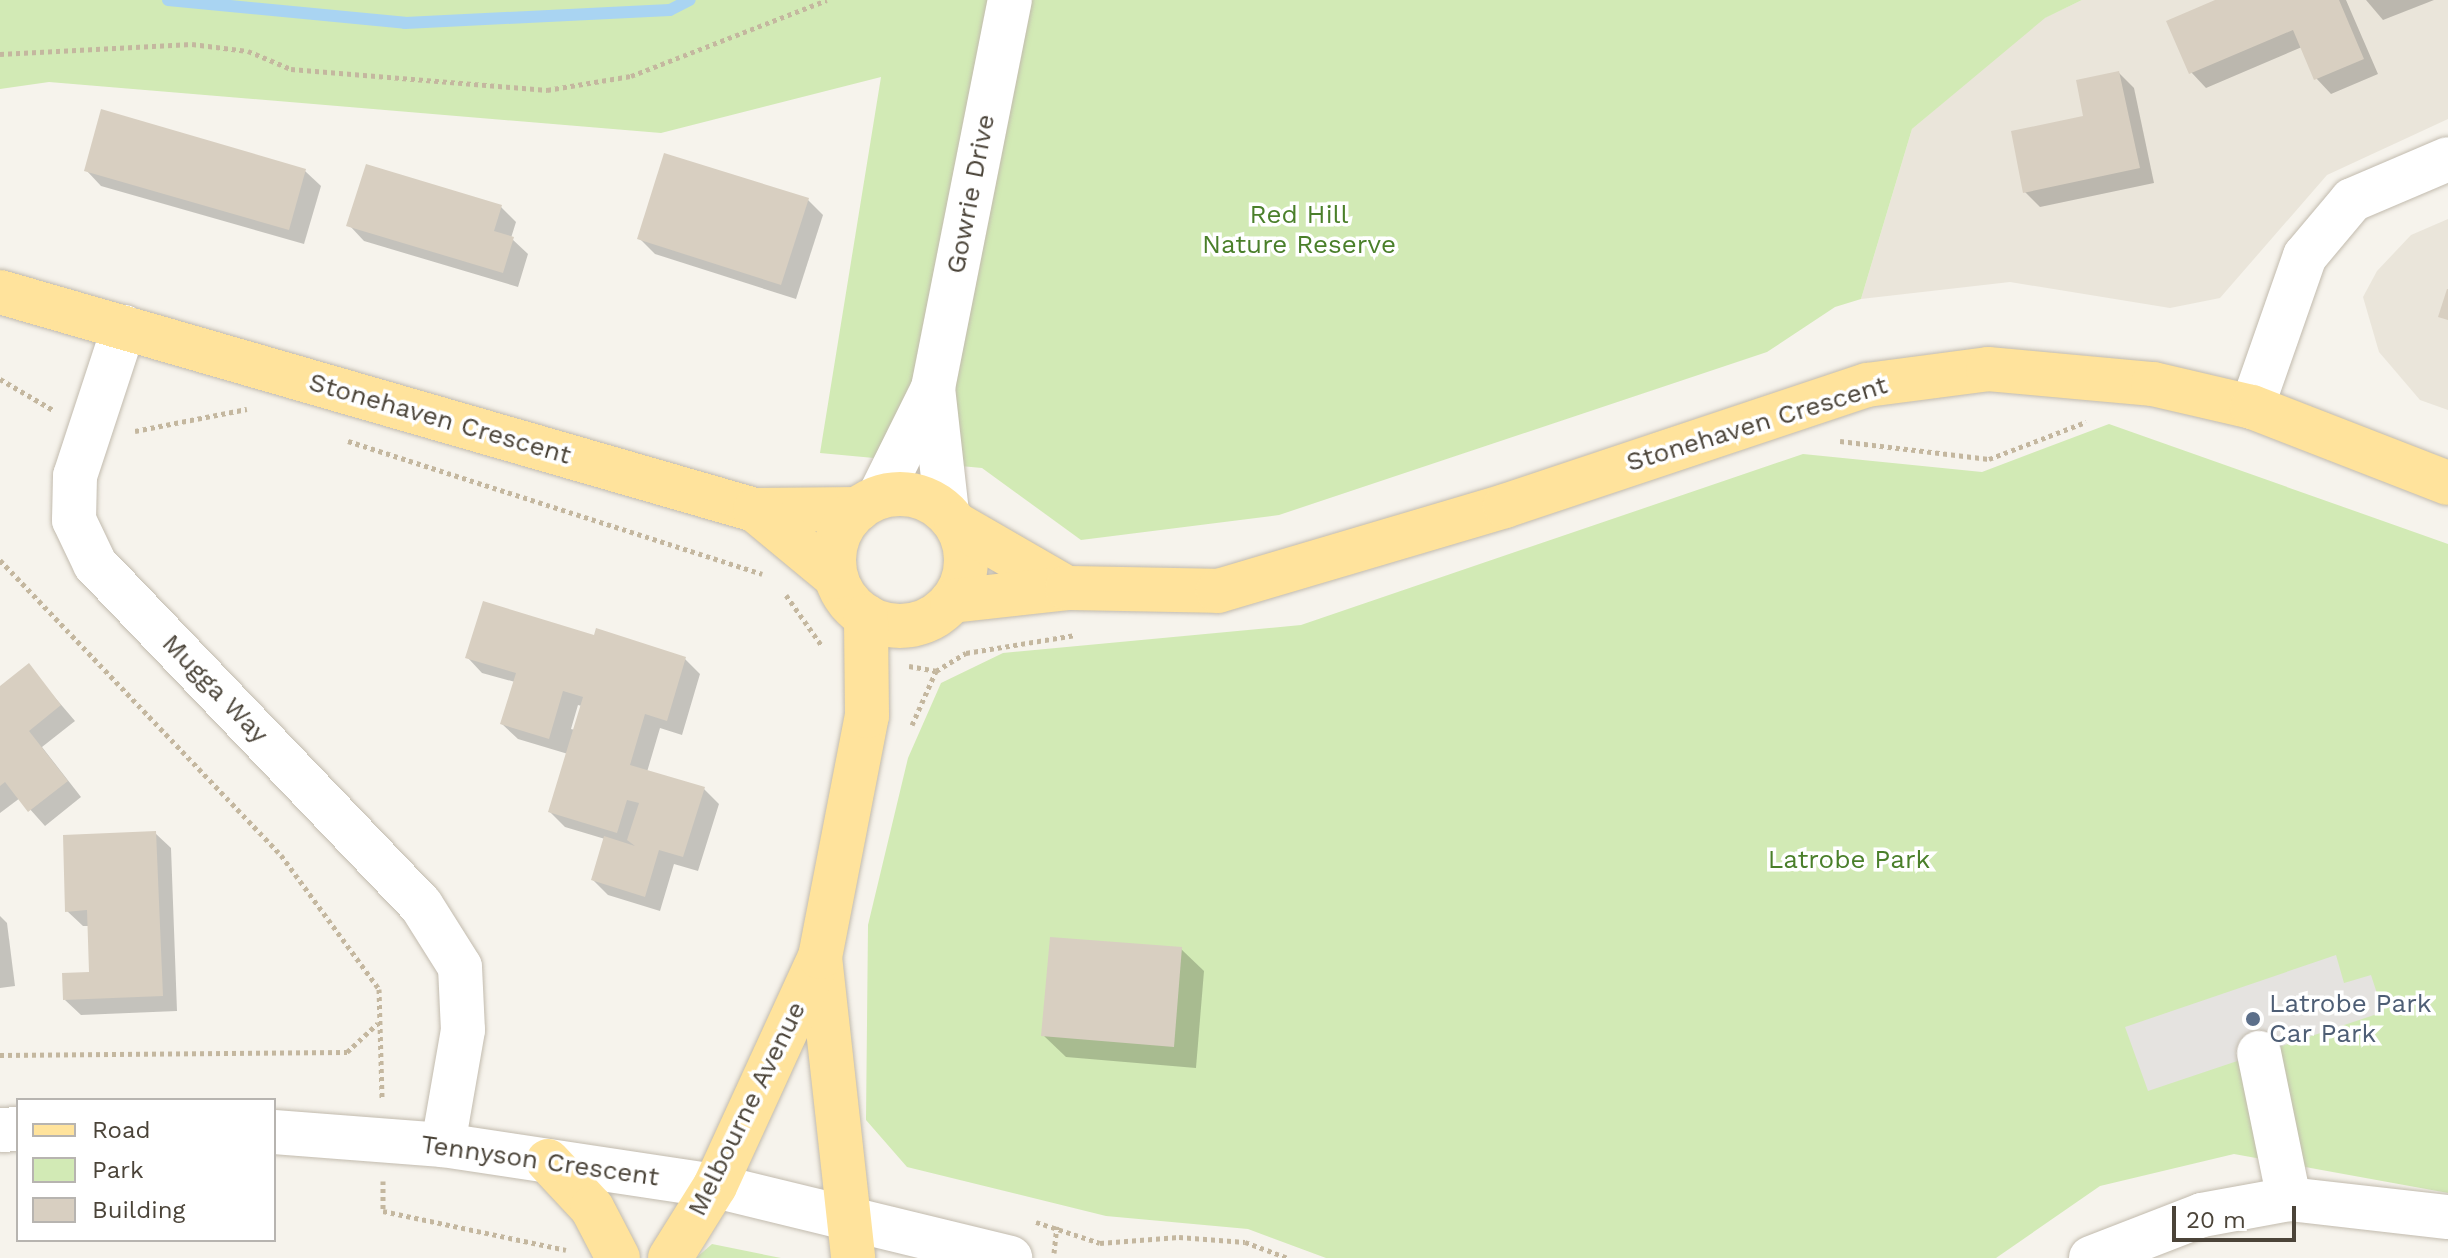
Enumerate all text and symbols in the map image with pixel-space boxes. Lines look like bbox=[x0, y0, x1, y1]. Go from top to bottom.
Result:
street label: Gowrie Drive bbox=[940, 112, 1002, 276]
park label: Red Hill Nature Reserve bbox=[1202, 199, 1396, 260]
street label: Stonehaven Crescent bbox=[305, 367, 575, 471]
street label: Stonehaven Crescent bbox=[1623, 369, 1891, 479]
street label: Mugga Way bbox=[155, 628, 275, 750]
park label: Latrobe Park bbox=[1768, 844, 1930, 876]
place label: Latrobe Park Car Park bbox=[2269, 988, 2432, 1050]
street label: Melbourne Avenue bbox=[681, 996, 813, 1222]
marker: Latrobe Park Car Park bbox=[2244, 1010, 2262, 1028]
legend bbox=[16, 1098, 276, 1242]
text: Road bbox=[92, 1116, 151, 1144]
street label: Tennyson Crescent bbox=[419, 1129, 661, 1193]
text: Park bbox=[92, 1156, 144, 1184]
scale bar bbox=[2176, 1190, 2300, 1240]
text: Building bbox=[92, 1196, 185, 1224]
text: 20 m bbox=[2186, 1206, 2246, 1234]

